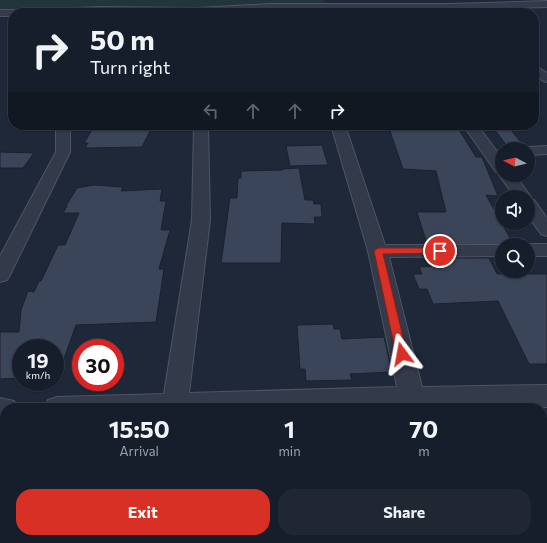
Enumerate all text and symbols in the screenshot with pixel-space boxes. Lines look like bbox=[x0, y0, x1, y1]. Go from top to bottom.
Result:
text: 50 m bbox=[90, 22, 155, 56]
icon: right bbox=[24, 24, 76, 76]
text: Turn right bbox=[90, 56, 170, 78]
icon: left bbox=[200, 100, 222, 122]
icon: ahead bbox=[242, 100, 264, 122]
icon: ahead bbox=[284, 100, 306, 122]
icon: right bbox=[326, 100, 348, 122]
north arrow bbox=[495, 142, 535, 182]
map controls bbox=[495, 142, 535, 278]
button: sound bbox=[495, 190, 535, 230]
pin bbox=[423, 234, 457, 268]
button: search bbox=[495, 238, 535, 278]
icon: arrive bbox=[429, 240, 451, 262]
position arrow bbox=[381, 333, 423, 375]
speed limit sign: 30 bbox=[72, 339, 124, 391]
text: 19 bbox=[27, 348, 49, 372]
text: km/h bbox=[26, 369, 50, 381]
text: 15:50 bbox=[109, 414, 170, 443]
text: 1 bbox=[284, 414, 295, 443]
text: 70 bbox=[409, 414, 438, 443]
text: Arrival bbox=[120, 443, 159, 459]
text: min bbox=[278, 443, 301, 459]
text: m bbox=[418, 443, 429, 459]
button: Exit bbox=[16, 489, 270, 535]
button: Share bbox=[278, 489, 531, 535]

